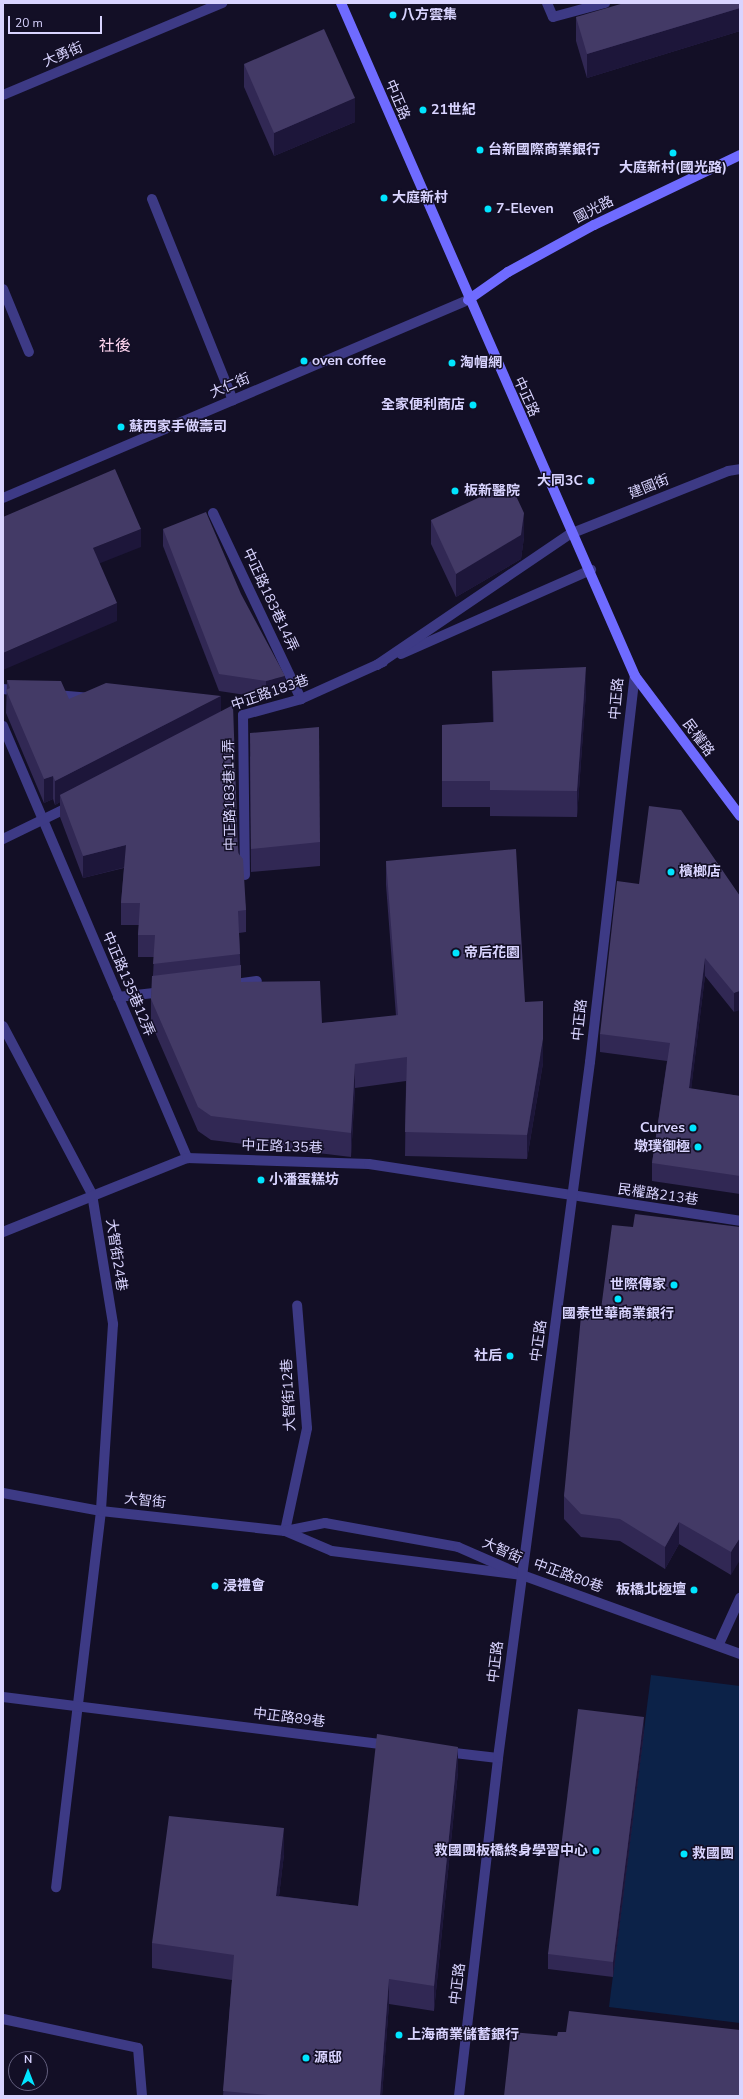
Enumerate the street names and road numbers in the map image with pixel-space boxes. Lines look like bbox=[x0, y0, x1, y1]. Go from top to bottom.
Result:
street label: 大勇街 bbox=[40, 39, 86, 71]
street label: 中正路 bbox=[381, 77, 413, 123]
street label: 國光路 bbox=[571, 193, 617, 227]
street label: 大仁街 bbox=[207, 370, 253, 402]
street label: 中正路 bbox=[510, 374, 542, 420]
street label: 建國街 bbox=[626, 471, 672, 503]
street label: 中正路183巷14弄 bbox=[239, 546, 301, 654]
street label: 中正路183巷 bbox=[229, 672, 311, 714]
street label: 中正路 bbox=[607, 677, 627, 721]
street label: 民權路 bbox=[679, 716, 717, 760]
street label: 中正路183巷11弄 bbox=[221, 739, 239, 851]
street label: 中正路135巷12弄 bbox=[98, 929, 158, 1039]
street label: 中正路 bbox=[569, 998, 591, 1042]
street label: 中正路135巷 bbox=[241, 1137, 323, 1157]
street label: 民權路213巷 bbox=[617, 1181, 699, 1209]
street label: 大智街24巷 bbox=[102, 1218, 130, 1292]
street label: 中正路 bbox=[528, 1319, 550, 1363]
street label: 大智街12巷 bbox=[279, 1358, 299, 1432]
street label: 大智街 bbox=[123, 1490, 167, 1512]
street label: 大智街 bbox=[479, 1535, 525, 1567]
street label: 中正路80巷 bbox=[531, 1556, 605, 1596]
street label: 中正路 bbox=[485, 1640, 507, 1684]
street label: 中正路89巷 bbox=[252, 1705, 326, 1731]
street label: 中正路 bbox=[447, 1962, 469, 2006]

